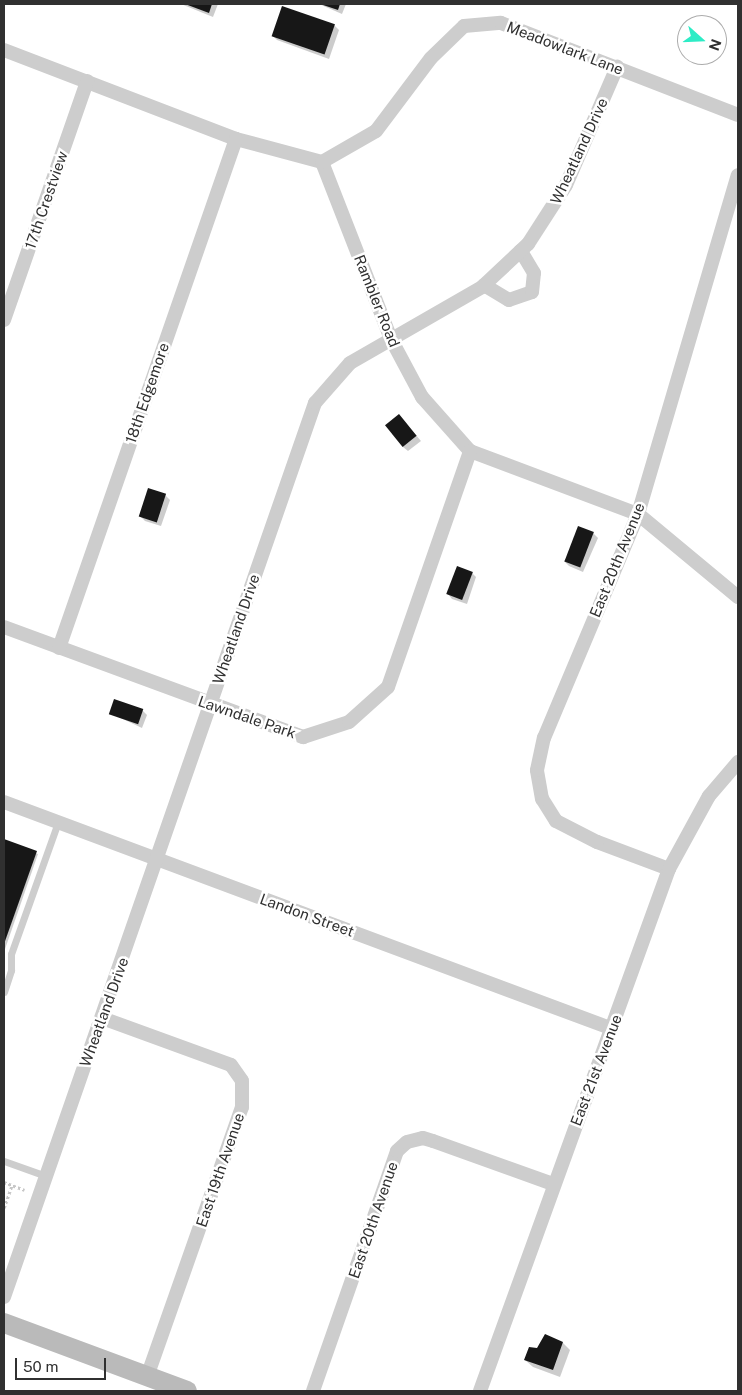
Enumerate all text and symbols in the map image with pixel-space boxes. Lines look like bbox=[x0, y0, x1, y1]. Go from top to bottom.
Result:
north arrow bbox=[677, 15, 727, 65]
street label: Meadowlark Lane bbox=[504, 17, 626, 79]
text: N bbox=[706, 37, 725, 53]
street label: Wheatland Drive bbox=[547, 95, 611, 207]
street label: 17th Crestview bbox=[21, 149, 71, 251]
street label: Rambler Road bbox=[350, 252, 404, 350]
street label: 18th Edgemore bbox=[121, 340, 173, 446]
street label: East 20th Avenue bbox=[586, 500, 648, 620]
street label: Wheatland Drive bbox=[209, 572, 263, 686]
street label: Lawndale Park bbox=[196, 692, 298, 742]
street label: Landon Street bbox=[257, 890, 357, 940]
street label: Wheatland Drive bbox=[76, 955, 132, 1069]
street label: East 21st Avenue bbox=[566, 1012, 626, 1128]
street label: East 19th Avenue bbox=[192, 1111, 248, 1229]
street label: East 20th Avenue bbox=[345, 1159, 401, 1281]
scale bar bbox=[18, 1348, 109, 1380]
text: 50 m bbox=[23, 1358, 58, 1375]

